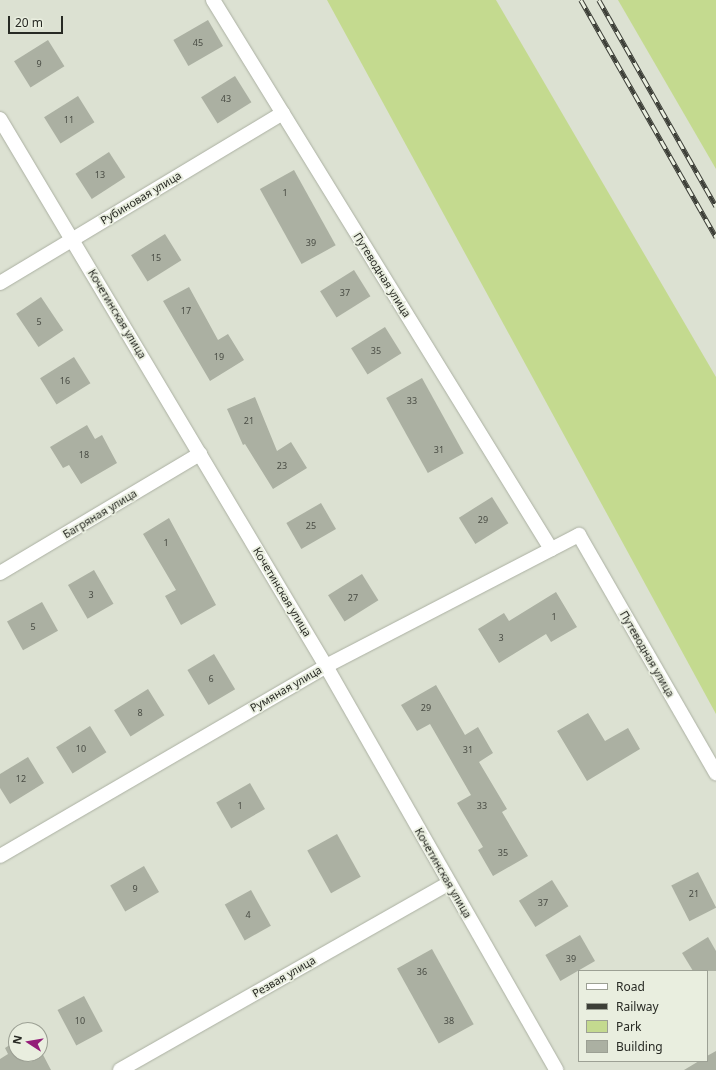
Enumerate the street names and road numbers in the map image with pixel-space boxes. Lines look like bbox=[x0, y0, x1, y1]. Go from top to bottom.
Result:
street label: Рубиновая улица bbox=[98, 169, 184, 227]
street label: Путеводная улица bbox=[351, 230, 413, 320]
street label: Кочетинская улица bbox=[85, 267, 149, 361]
street label: Багряная улица bbox=[61, 487, 139, 541]
street label: Кочетинская улица bbox=[250, 545, 314, 639]
street label: Путеводная улица bbox=[617, 609, 677, 699]
street label: Румяная улица bbox=[248, 663, 324, 715]
street label: Кочетинская улица bbox=[412, 826, 474, 920]
street label: Резвая улица bbox=[250, 954, 318, 1000]

